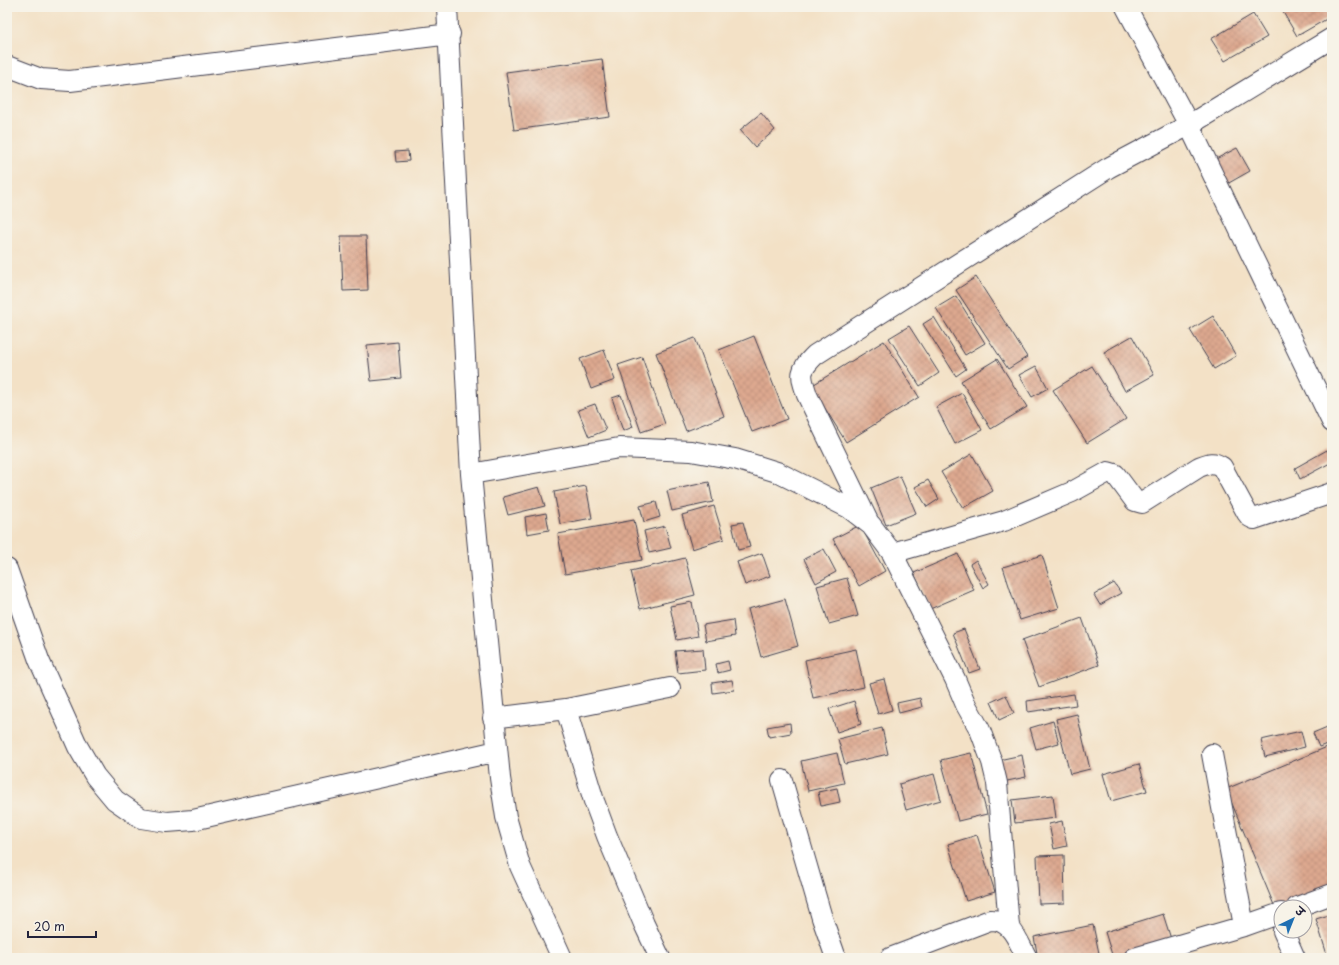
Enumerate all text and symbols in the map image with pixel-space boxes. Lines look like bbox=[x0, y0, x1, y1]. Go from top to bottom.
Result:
north arrow bbox=[1273, 899, 1313, 939]
text: उ bbox=[1291, 902, 1310, 921]
scale bar bbox=[28, 913, 96, 939]
text: 20 m bbox=[34, 917, 65, 935]

